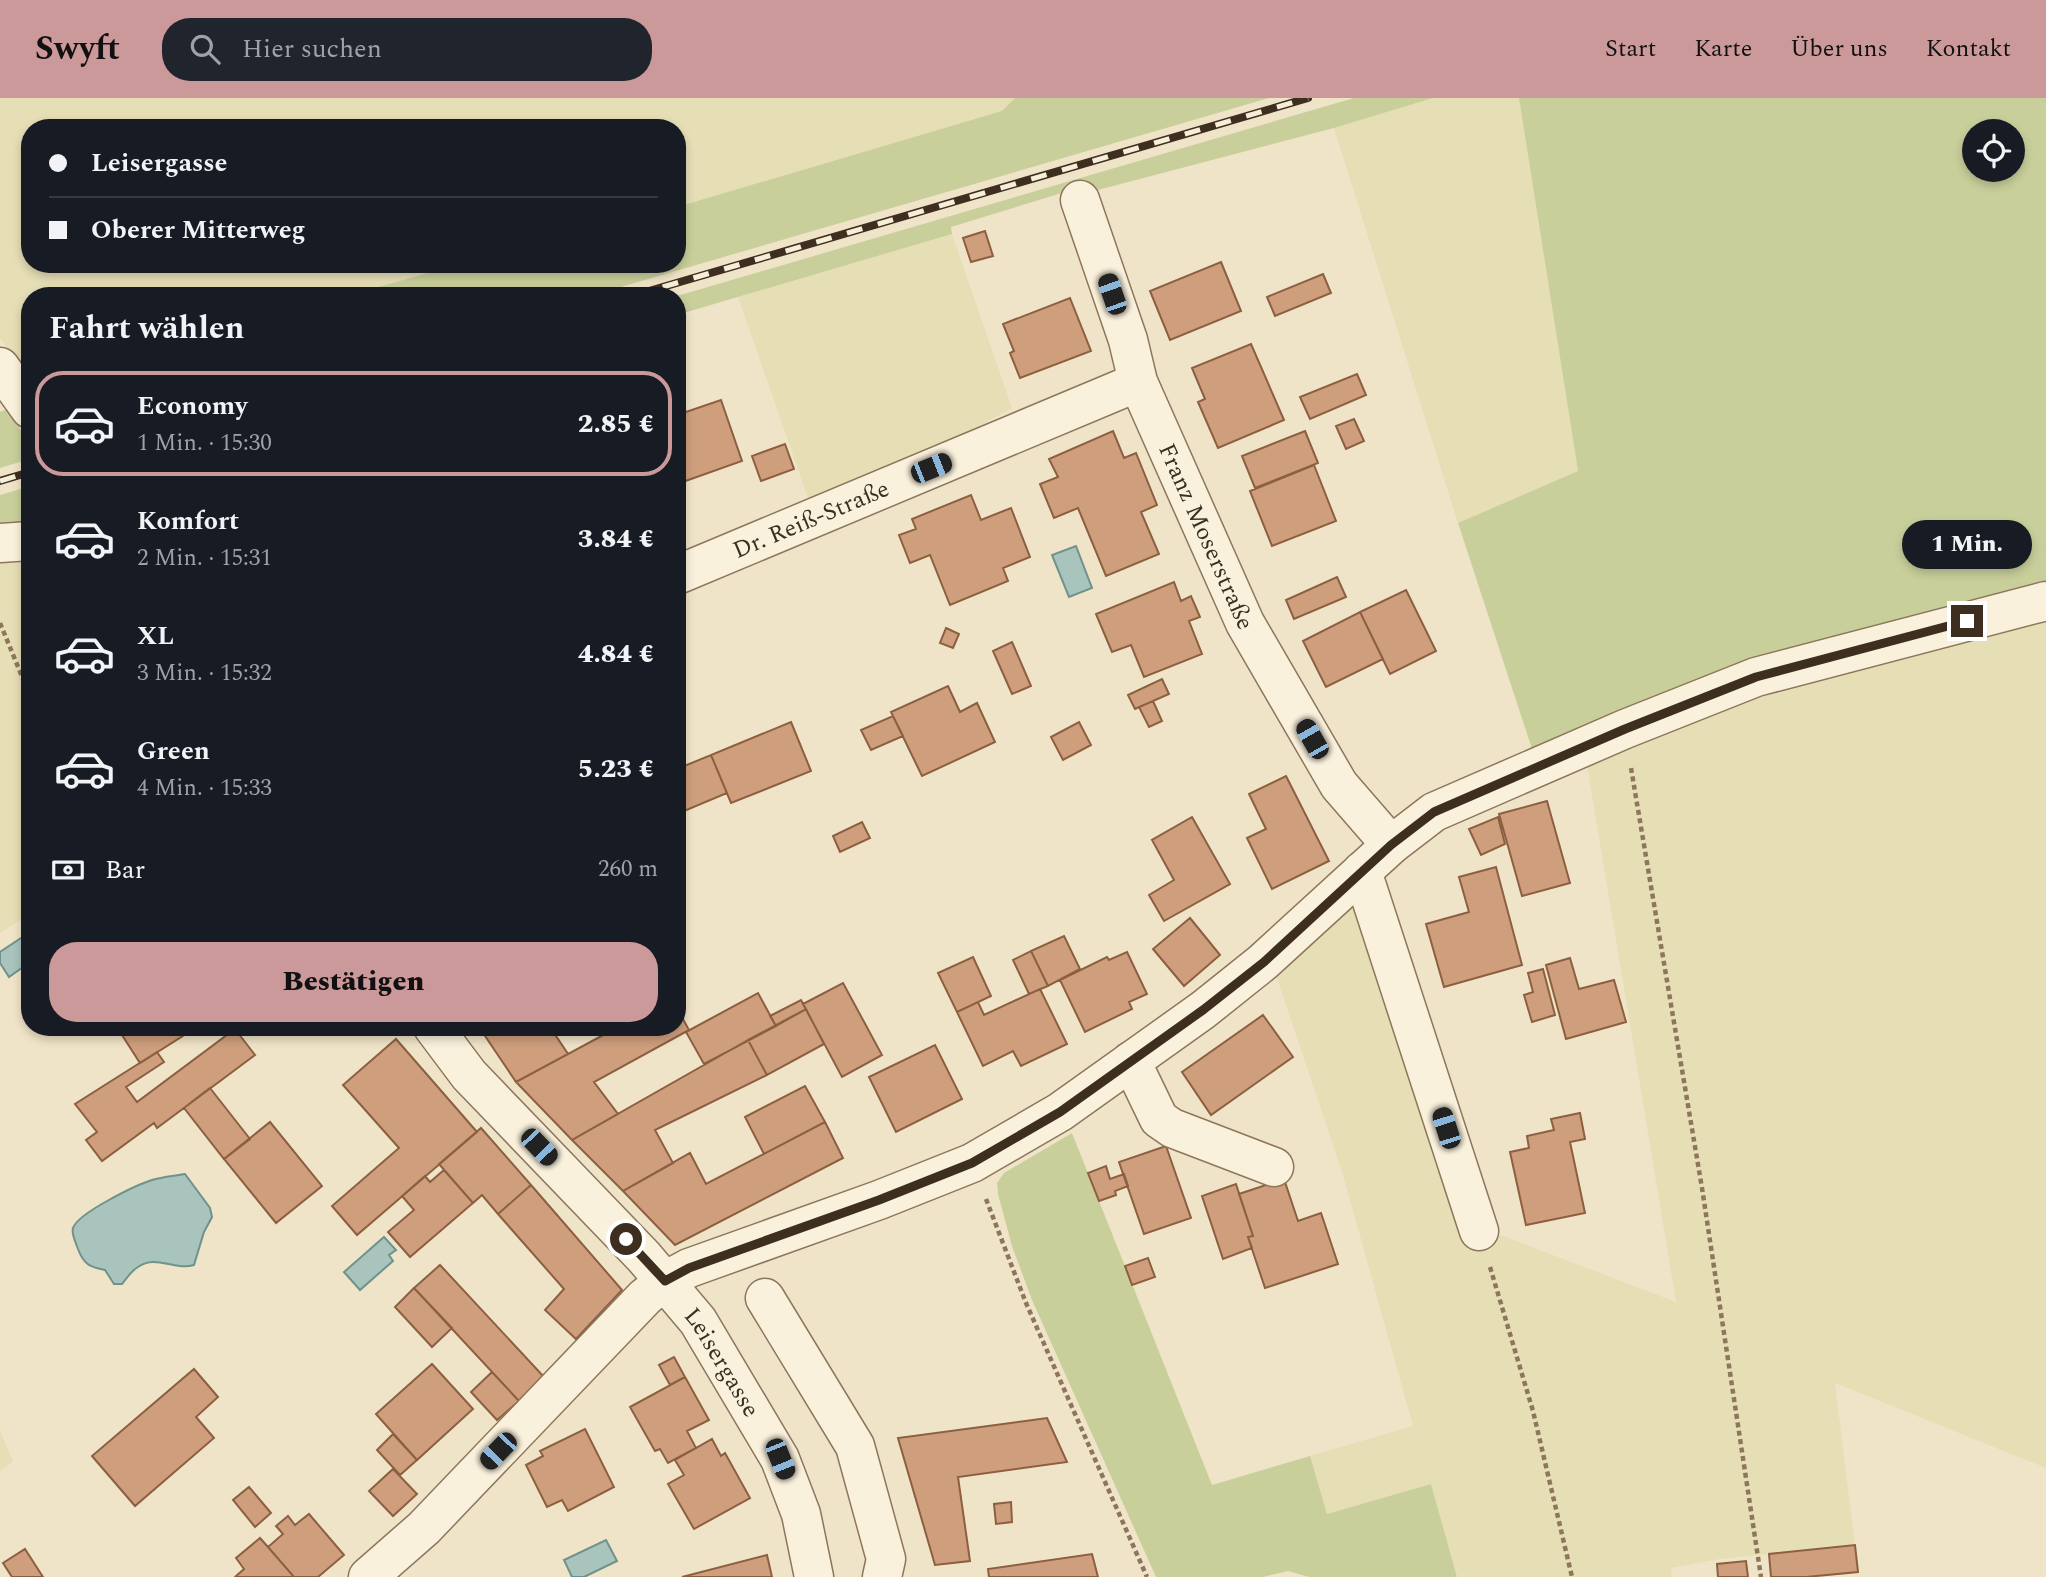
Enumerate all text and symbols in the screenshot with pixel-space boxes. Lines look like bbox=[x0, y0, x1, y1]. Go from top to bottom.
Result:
search box bbox=[162, 18, 652, 81]
text: Swyft bbox=[35, 24, 120, 74]
text: Hier suchen bbox=[242, 29, 382, 69]
icon: search bbox=[186, 30, 224, 68]
text: Start bbox=[1605, 31, 1656, 67]
text: Karte bbox=[1694, 31, 1752, 67]
text: Über uns bbox=[1790, 31, 1888, 67]
text: Kontakt bbox=[1926, 31, 2011, 67]
map controls bbox=[1962, 119, 2025, 182]
button: locate bbox=[1962, 119, 2025, 182]
text: Leisergasse bbox=[91, 143, 227, 183]
text: Oberer Mitterweg bbox=[91, 210, 306, 250]
car bbox=[1096, 271, 1129, 317]
text: Fahrt wählen bbox=[49, 304, 244, 353]
text: Economy bbox=[137, 386, 247, 426]
icon: car bbox=[53, 392, 116, 455]
text: 2.85 € bbox=[578, 404, 654, 444]
text: 1 Min. · 15:30 bbox=[137, 426, 272, 461]
street label: Franz Moserstraße bbox=[1148, 438, 1263, 636]
car bbox=[908, 450, 955, 486]
street label: Dr. Reiß-Straße bbox=[727, 471, 895, 569]
text: Komfort bbox=[137, 501, 239, 541]
icon: car bbox=[53, 507, 116, 570]
text: 3.84 € bbox=[578, 519, 654, 559]
callout: 1 Min. bbox=[1902, 519, 2032, 568]
text: 1 Min. bbox=[1931, 527, 2003, 562]
text: 2 Min. · 15:31 bbox=[137, 541, 272, 576]
route end bbox=[1951, 605, 1983, 637]
text: XL bbox=[137, 616, 174, 656]
icon: car bbox=[53, 622, 116, 685]
text: 4.84 € bbox=[578, 634, 654, 674]
text: 3 Min. · 15:32 bbox=[137, 656, 272, 691]
car bbox=[1293, 716, 1332, 762]
text: Green bbox=[137, 731, 210, 771]
icon: car bbox=[53, 737, 116, 800]
text: 5.23 € bbox=[578, 749, 654, 789]
text: 4 Min. · 15:33 bbox=[137, 771, 272, 806]
text: Bar bbox=[105, 850, 145, 890]
icon: cash bbox=[49, 851, 87, 889]
text: 260 m bbox=[598, 852, 658, 887]
button: Bestätigen bbox=[49, 942, 658, 1022]
car bbox=[1430, 1105, 1463, 1151]
car bbox=[517, 1125, 562, 1169]
route start bbox=[610, 1223, 642, 1255]
street label: Leisergasse bbox=[675, 1300, 768, 1424]
car bbox=[476, 1429, 521, 1473]
car bbox=[763, 1436, 798, 1482]

